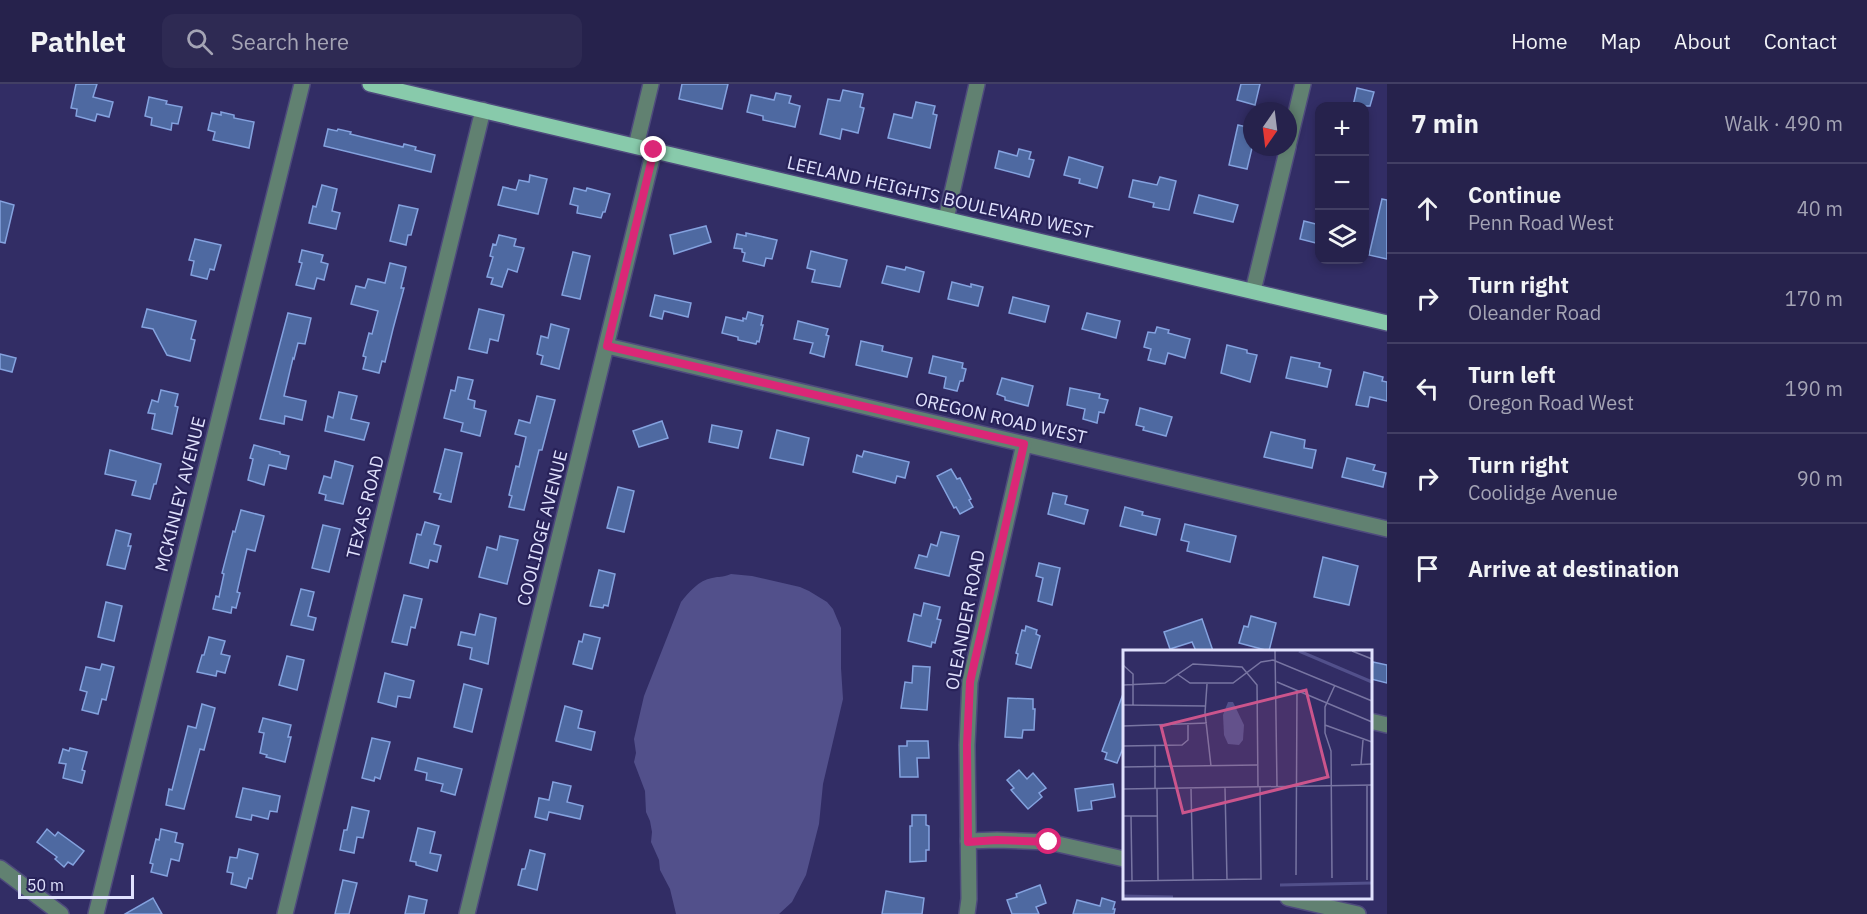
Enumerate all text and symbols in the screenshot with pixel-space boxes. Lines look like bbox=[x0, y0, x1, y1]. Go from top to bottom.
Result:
search box bbox=[162, 14, 582, 68]
text: Pathlet bbox=[30, 23, 126, 60]
icon: search bbox=[183, 25, 216, 58]
text: Search here bbox=[231, 27, 349, 56]
text: Home bbox=[1511, 27, 1568, 55]
text: Map bbox=[1601, 27, 1641, 55]
text: About bbox=[1674, 27, 1731, 55]
text: Contact bbox=[1764, 27, 1837, 55]
north arrow bbox=[1243, 102, 1297, 156]
map controls bbox=[1315, 102, 1369, 264]
button: + bbox=[1315, 102, 1369, 156]
text: 7 min bbox=[1411, 106, 1479, 140]
text: Walk · 490 m bbox=[1725, 110, 1843, 137]
route end bbox=[640, 136, 666, 162]
street label: LEELAND HEIGHTS BOULEVARD WEST bbox=[785, 151, 1095, 243]
button: − bbox=[1315, 156, 1369, 210]
text: Continue bbox=[1468, 180, 1561, 209]
icon: ahead bbox=[1411, 192, 1444, 225]
text: 40 m bbox=[1797, 195, 1843, 222]
text: Penn Road West bbox=[1468, 209, 1614, 236]
button: layers bbox=[1315, 210, 1369, 264]
text: Turn right bbox=[1468, 270, 1569, 299]
icon: right bbox=[1411, 282, 1444, 315]
text: 170 m bbox=[1785, 285, 1843, 312]
text: Oleander Road bbox=[1468, 299, 1601, 326]
text: Turn left bbox=[1468, 360, 1556, 389]
icon: left bbox=[1411, 372, 1444, 405]
text: 190 m bbox=[1785, 375, 1843, 402]
street label: OREGON ROAD WEST bbox=[913, 387, 1089, 449]
text: Oregon Road West bbox=[1468, 389, 1634, 416]
street label: MCKINLEY AVENUE bbox=[150, 414, 210, 574]
street label: COOLIDGE AVENUE bbox=[512, 448, 572, 608]
text: Turn right bbox=[1468, 450, 1569, 479]
street label: TEXAS ROAD bbox=[341, 453, 389, 561]
icon: right bbox=[1411, 462, 1444, 495]
text: 90 m bbox=[1797, 465, 1843, 492]
text: Coolidge Avenue bbox=[1468, 479, 1618, 506]
street label: OLEANDER ROAD bbox=[940, 548, 990, 692]
icon: arrive bbox=[1411, 552, 1444, 585]
text: Arrive at destination bbox=[1468, 554, 1679, 583]
inset map bbox=[1123, 650, 1372, 899]
route start bbox=[1035, 828, 1061, 854]
scale bar bbox=[18, 872, 134, 900]
text: 50 m bbox=[27, 875, 64, 895]

